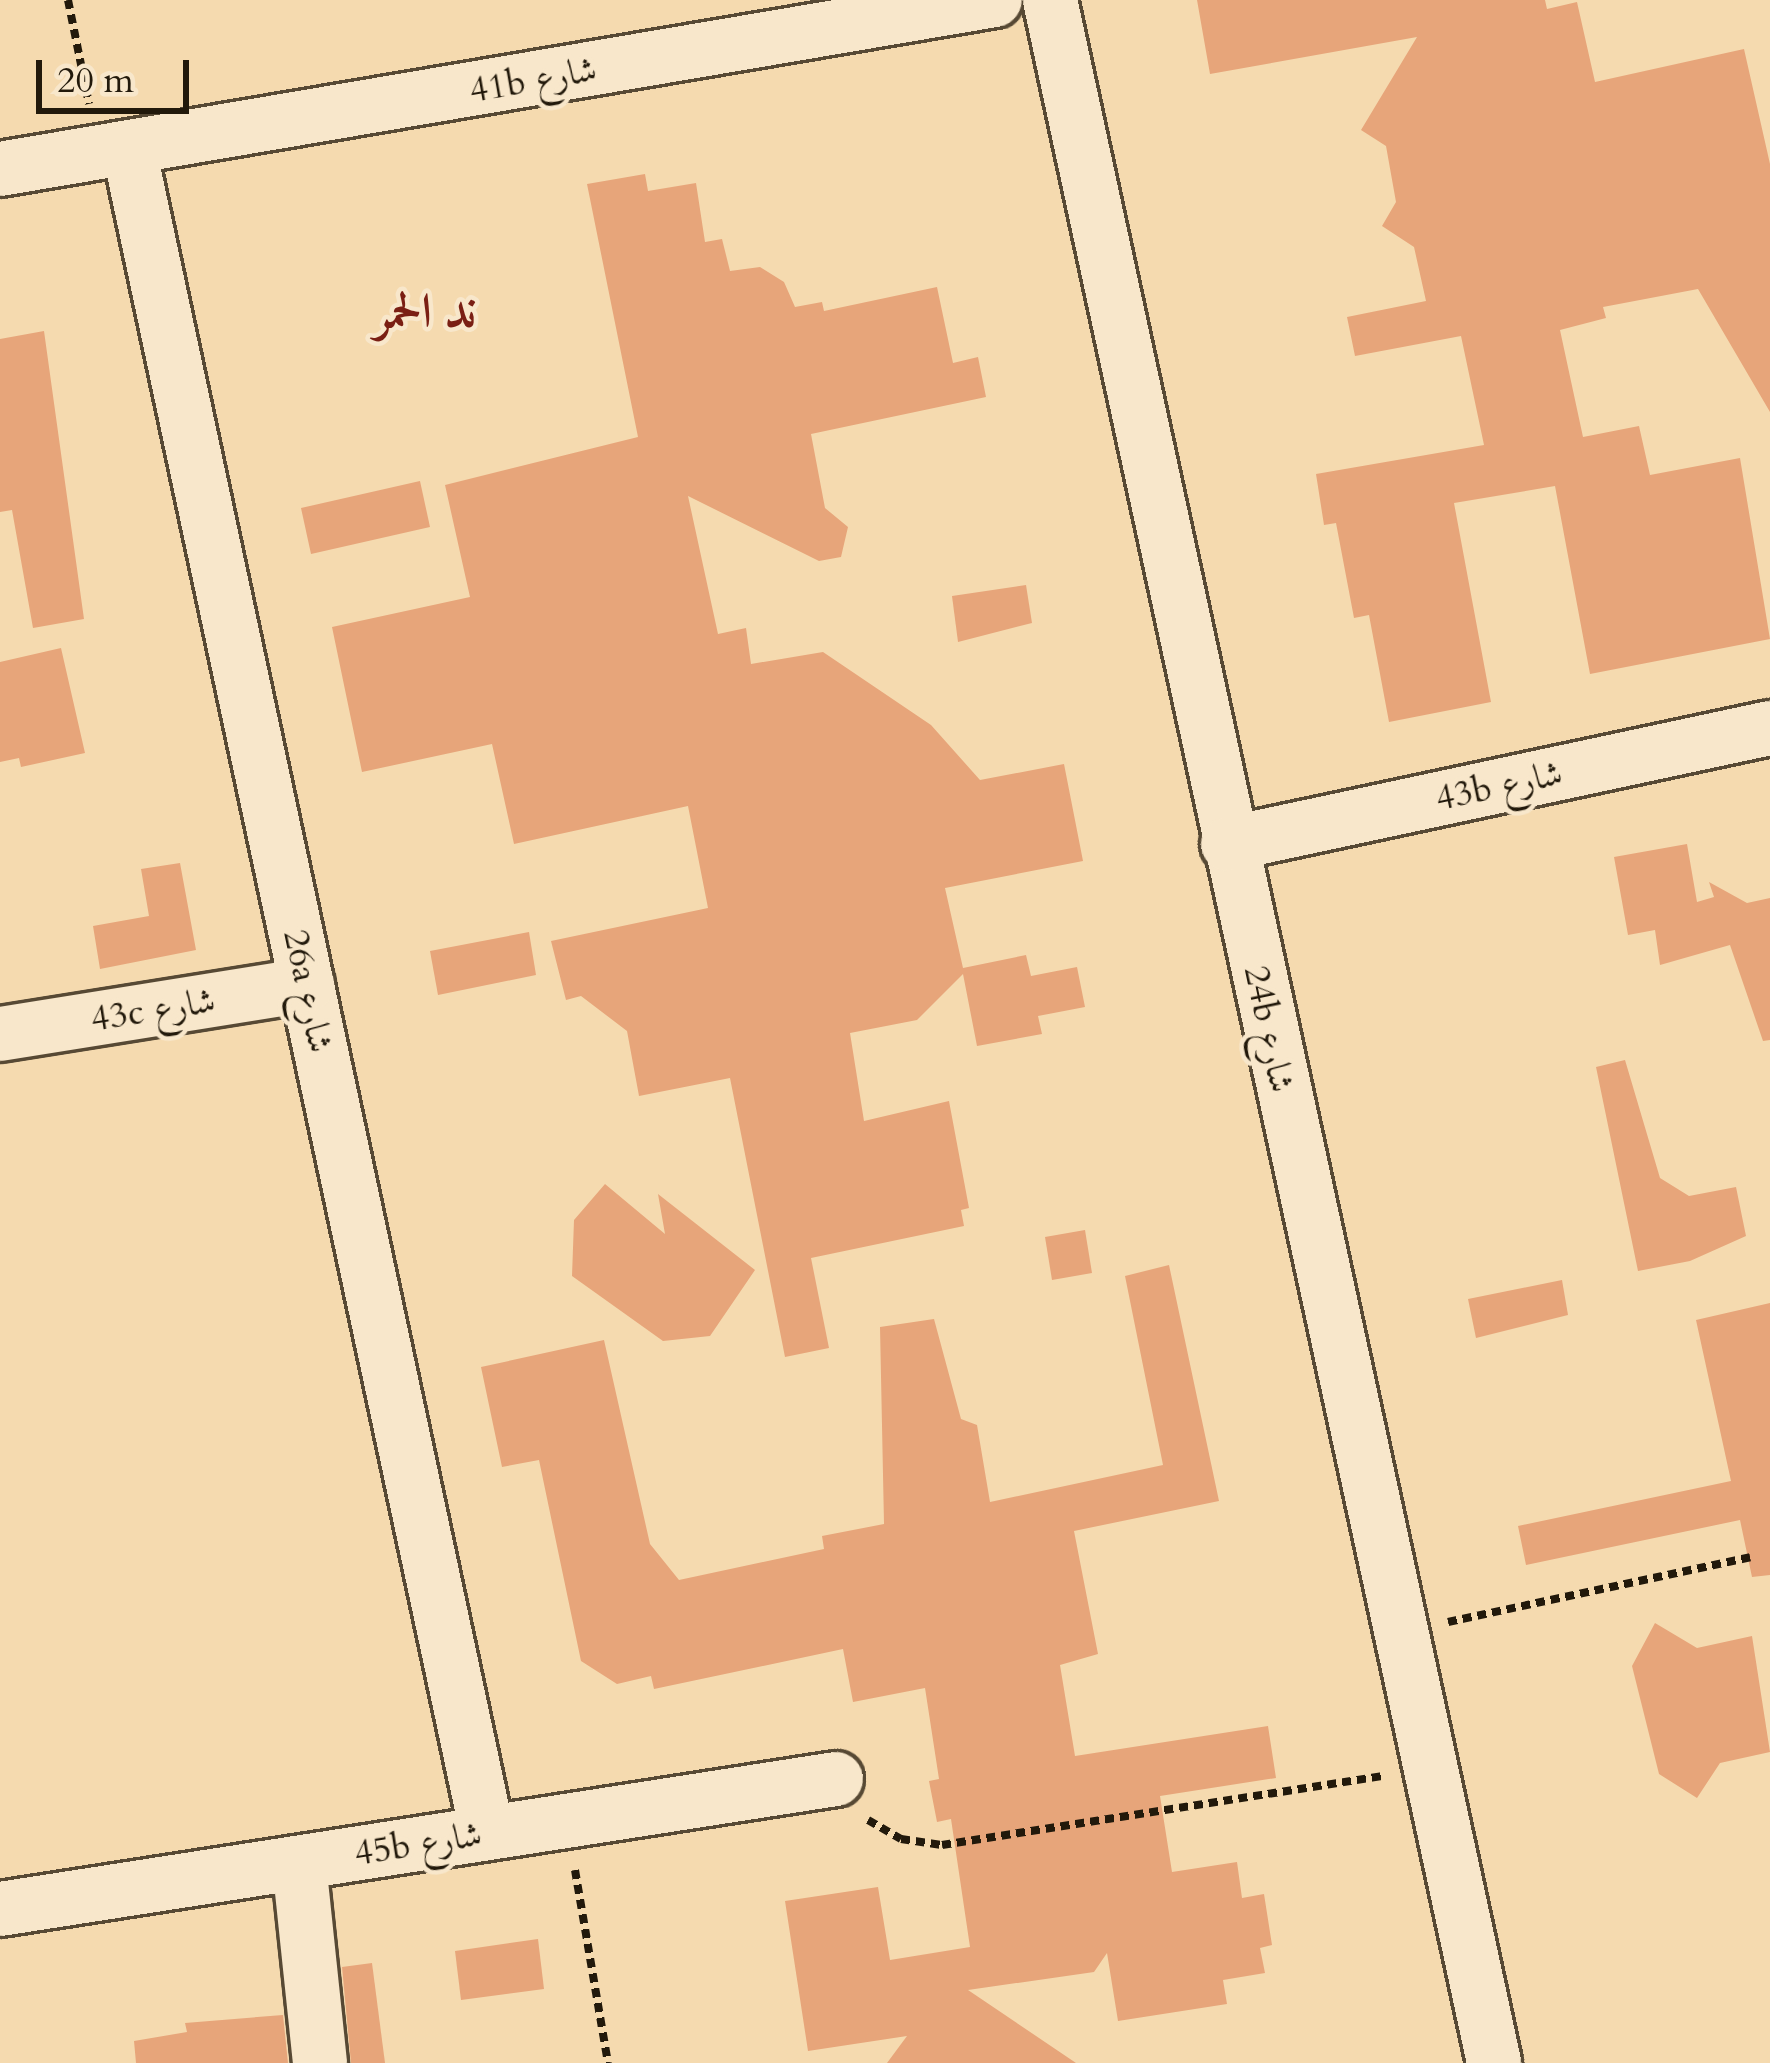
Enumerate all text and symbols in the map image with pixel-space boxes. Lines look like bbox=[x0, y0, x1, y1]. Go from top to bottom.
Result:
scale bar bbox=[42, 36, 195, 110]
street label: 41b شارع bbox=[466, 48, 600, 112]
text: 20 m bbox=[57, 56, 134, 105]
district label: ند الحمر bbox=[374, 283, 476, 341]
street label: 43b شارع bbox=[1432, 752, 1566, 820]
street label: 26a شارع bbox=[274, 926, 342, 1056]
street label: 24b شارع bbox=[1235, 962, 1303, 1096]
street label: 43c شارع bbox=[88, 979, 218, 1041]
street label: 45b شارع bbox=[351, 1813, 485, 1875]

